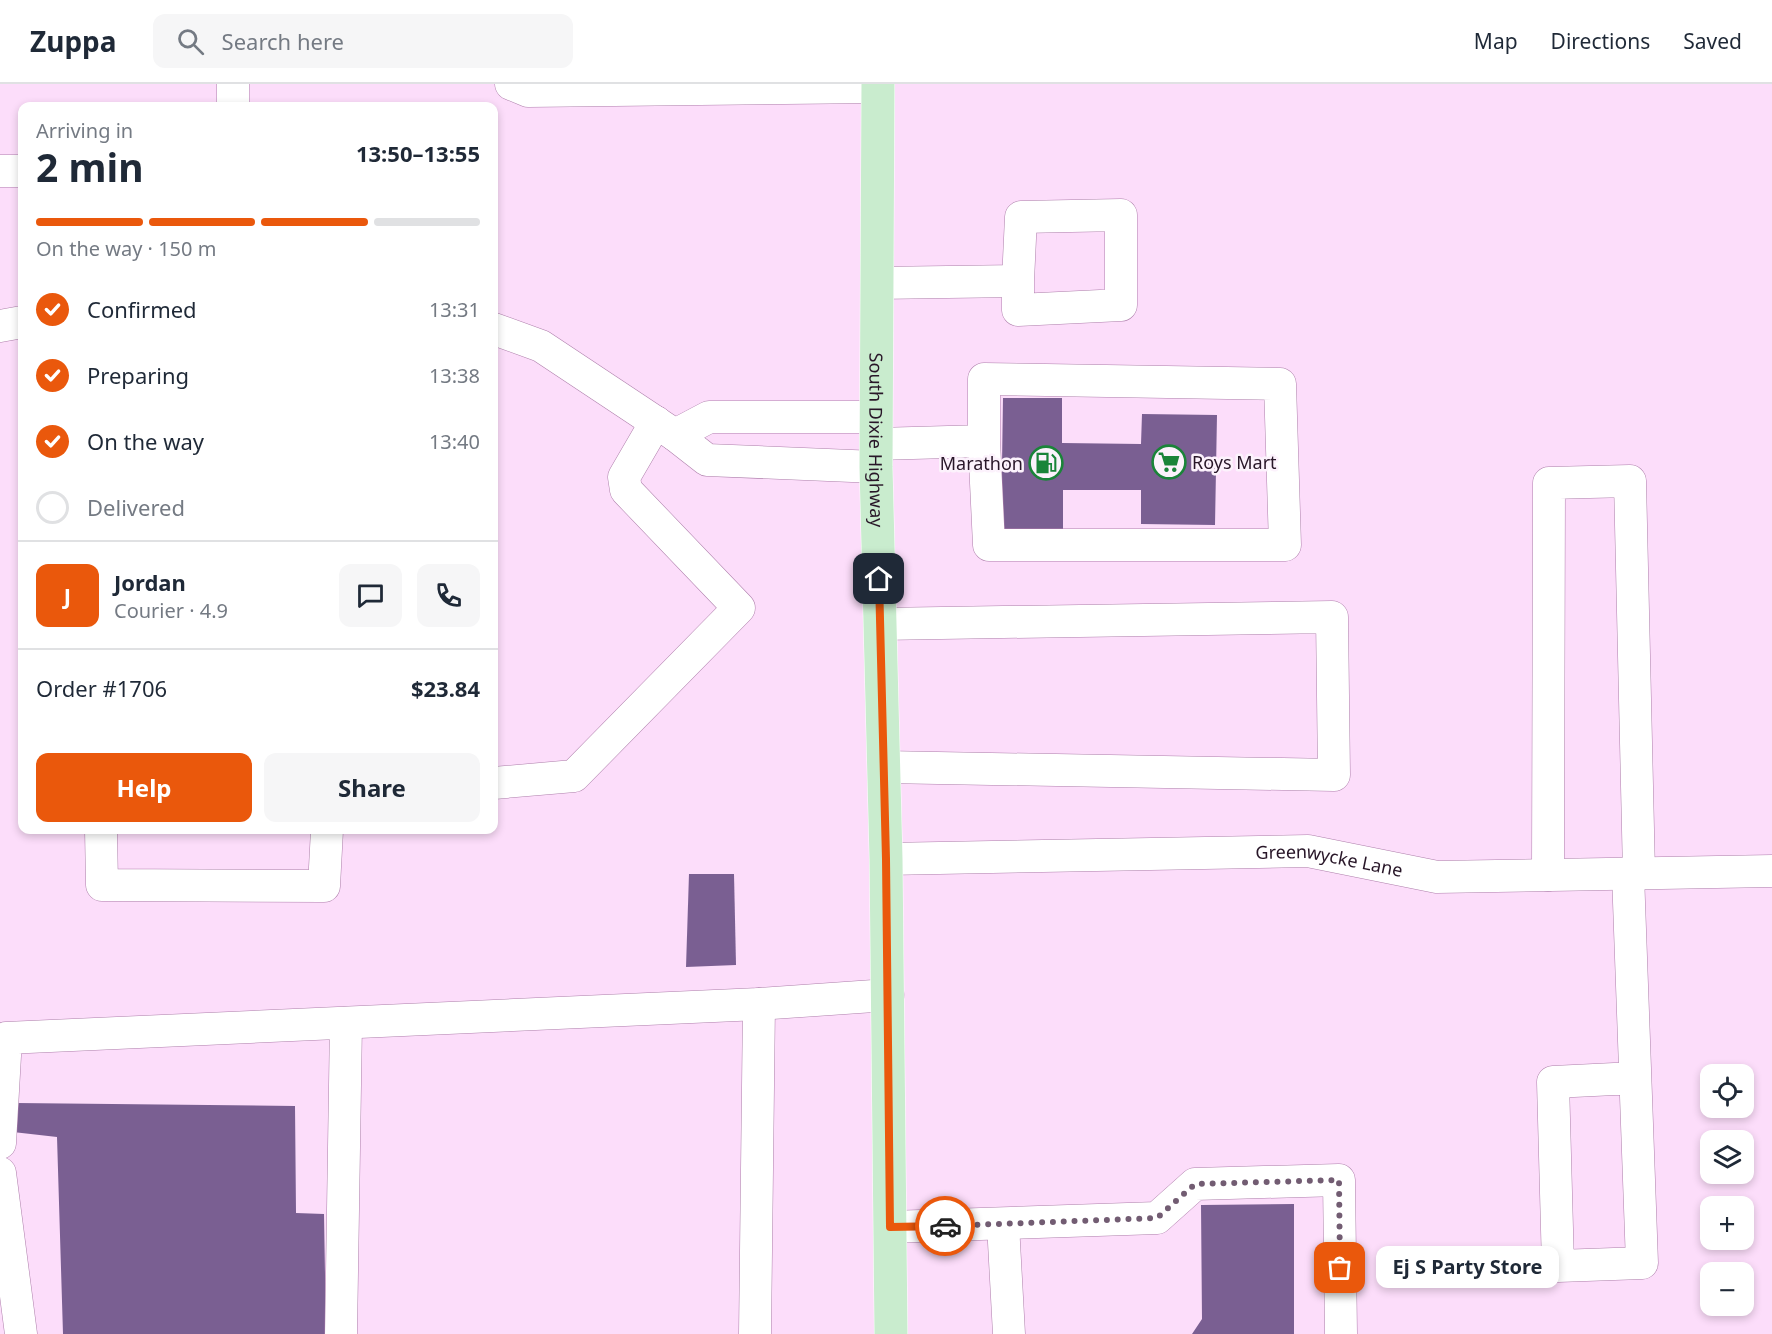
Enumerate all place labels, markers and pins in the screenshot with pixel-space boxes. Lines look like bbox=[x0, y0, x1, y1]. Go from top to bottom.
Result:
supermarket icon: Roys Mart bbox=[1151, 444, 1187, 480]
fuel station icon: Marathon bbox=[1028, 445, 1064, 481]
place label: Roys Mart bbox=[1192, 450, 1277, 474]
place label: Marathon bbox=[940, 451, 1023, 475]
pin bbox=[853, 553, 904, 604]
pin bbox=[1314, 1242, 1365, 1293]
callout: Ej S Party Store bbox=[1376, 1247, 1559, 1289]

